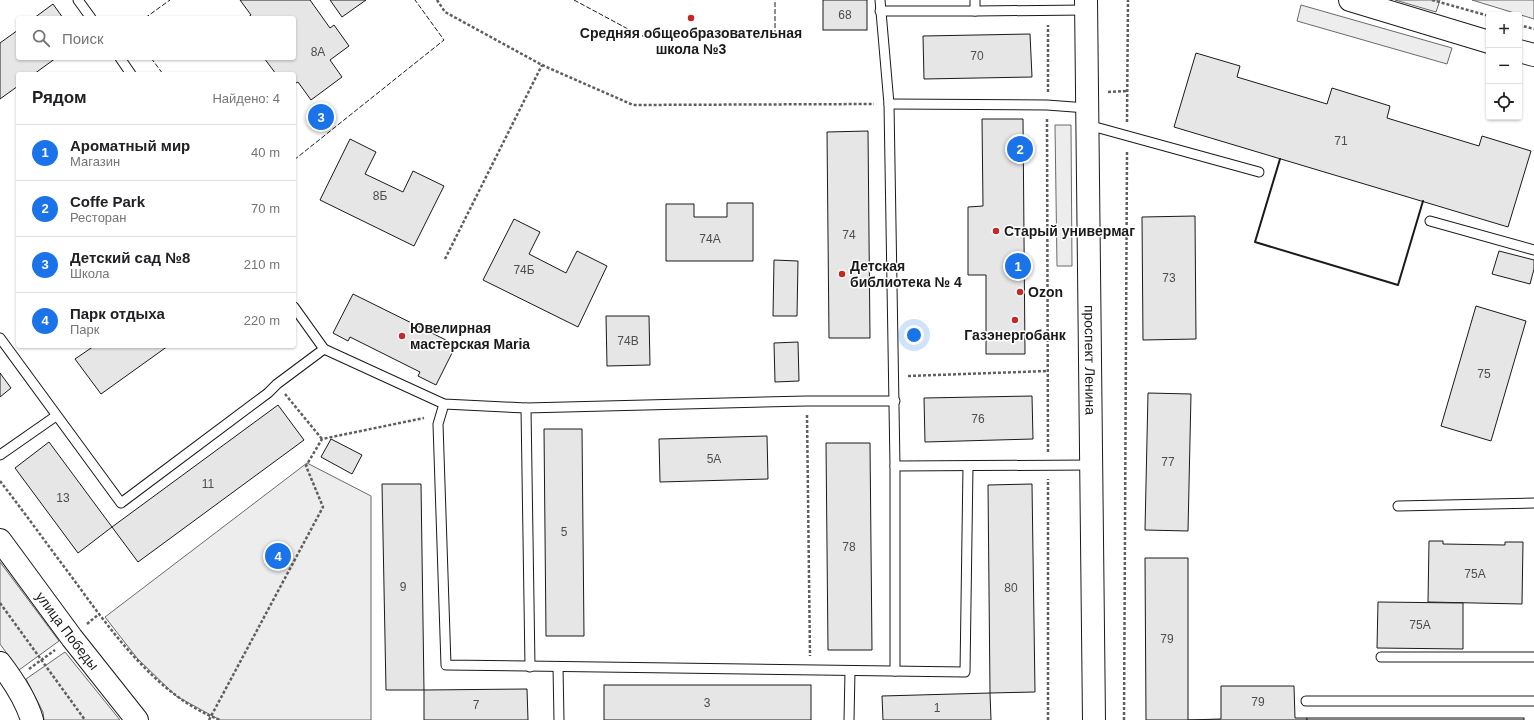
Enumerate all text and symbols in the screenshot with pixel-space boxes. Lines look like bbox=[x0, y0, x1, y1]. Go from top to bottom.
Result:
house number: 68 bbox=[838, 8, 852, 22]
map controls bbox=[1486, 12, 1522, 120]
button: + bbox=[1486, 12, 1522, 48]
marker: Средняя общеобразовательная школа №3 bbox=[686, 13, 696, 23]
search box bbox=[16, 16, 296, 60]
place label: Средняя общеобразовательная школа №3 bbox=[580, 25, 802, 57]
icon: search bbox=[30, 27, 52, 49]
text: Поиск bbox=[62, 30, 104, 47]
house number: 8А bbox=[311, 45, 325, 59]
button: − bbox=[1486, 48, 1522, 84]
house number: 70 bbox=[970, 49, 984, 63]
button: locate bbox=[1486, 84, 1522, 120]
text: Рядом bbox=[32, 88, 87, 107]
text: Найдено: 4 bbox=[212, 91, 280, 106]
pin: 3 bbox=[308, 102, 334, 132]
pin: 2 bbox=[1007, 134, 1033, 164]
house number: 71 bbox=[1334, 134, 1348, 148]
text: Ароматный мир bbox=[70, 137, 190, 154]
text: 1 bbox=[41, 145, 49, 160]
text: 40 m bbox=[251, 145, 280, 160]
text: Магазин bbox=[70, 154, 120, 169]
house number: 8Б bbox=[373, 189, 387, 203]
text: Coffe Park bbox=[70, 193, 145, 210]
text: 2 bbox=[41, 201, 49, 216]
text: 70 m bbox=[251, 201, 280, 216]
text: Ресторан bbox=[70, 210, 127, 225]
place label: Старый универмаг bbox=[1004, 223, 1135, 239]
marker: Старый универмаг bbox=[991, 226, 1001, 236]
house number: 74 bbox=[842, 228, 856, 242]
house number: 74А bbox=[699, 232, 721, 246]
text: Детский сад №8 bbox=[70, 249, 190, 266]
pin: 1 bbox=[1005, 251, 1031, 281]
text: 3 bbox=[41, 257, 49, 272]
text: 210 m bbox=[244, 257, 280, 272]
place label: Детская библиотека № 4 bbox=[850, 258, 962, 290]
house number: 74Б bbox=[513, 263, 535, 277]
text: Школа bbox=[70, 266, 110, 281]
marker: Детская библиотека № 4 bbox=[837, 269, 847, 279]
house number: 73 bbox=[1162, 271, 1176, 285]
place label: Ozon bbox=[1028, 284, 1063, 300]
marker: Ozon bbox=[1015, 287, 1025, 297]
text: Парк отдыха bbox=[70, 305, 165, 322]
street label: проспект Ленина bbox=[1081, 305, 1099, 415]
text: 4 bbox=[41, 313, 49, 328]
text: 220 m bbox=[244, 313, 280, 328]
marker: Газэнергобанк bbox=[1010, 315, 1020, 325]
place label: Ювелирная мастерская Maria bbox=[410, 320, 530, 352]
text: Парк bbox=[70, 322, 100, 337]
your location bbox=[904, 325, 924, 345]
place label: Газэнергобанк bbox=[964, 327, 1067, 343]
marker: Ювелирная мастерская Maria bbox=[397, 331, 407, 341]
house number: 74В bbox=[617, 334, 639, 348]
house number: 75 bbox=[1477, 367, 1491, 381]
house number: 76 bbox=[971, 412, 985, 426]
house number: 5А bbox=[707, 452, 721, 466]
house number: 77 bbox=[1161, 455, 1175, 469]
house number: 11 bbox=[202, 477, 215, 491]
house number: 13 bbox=[56, 491, 70, 505]
house number: 5 bbox=[561, 525, 568, 539]
house number: 78 bbox=[842, 540, 856, 554]
pin: 4 bbox=[265, 541, 291, 571]
house number: 75А bbox=[1464, 567, 1486, 581]
house number: 9 bbox=[400, 580, 407, 594]
house number: 80 bbox=[1004, 581, 1018, 595]
street label: улица Победы bbox=[33, 589, 102, 673]
house number: 75А bbox=[1409, 618, 1431, 632]
house number: 79 bbox=[1160, 632, 1174, 646]
house number: 79 bbox=[1251, 695, 1265, 709]
house number: 3 bbox=[704, 696, 711, 710]
house number: 7 bbox=[473, 698, 480, 712]
house number: 1 bbox=[934, 701, 941, 715]

